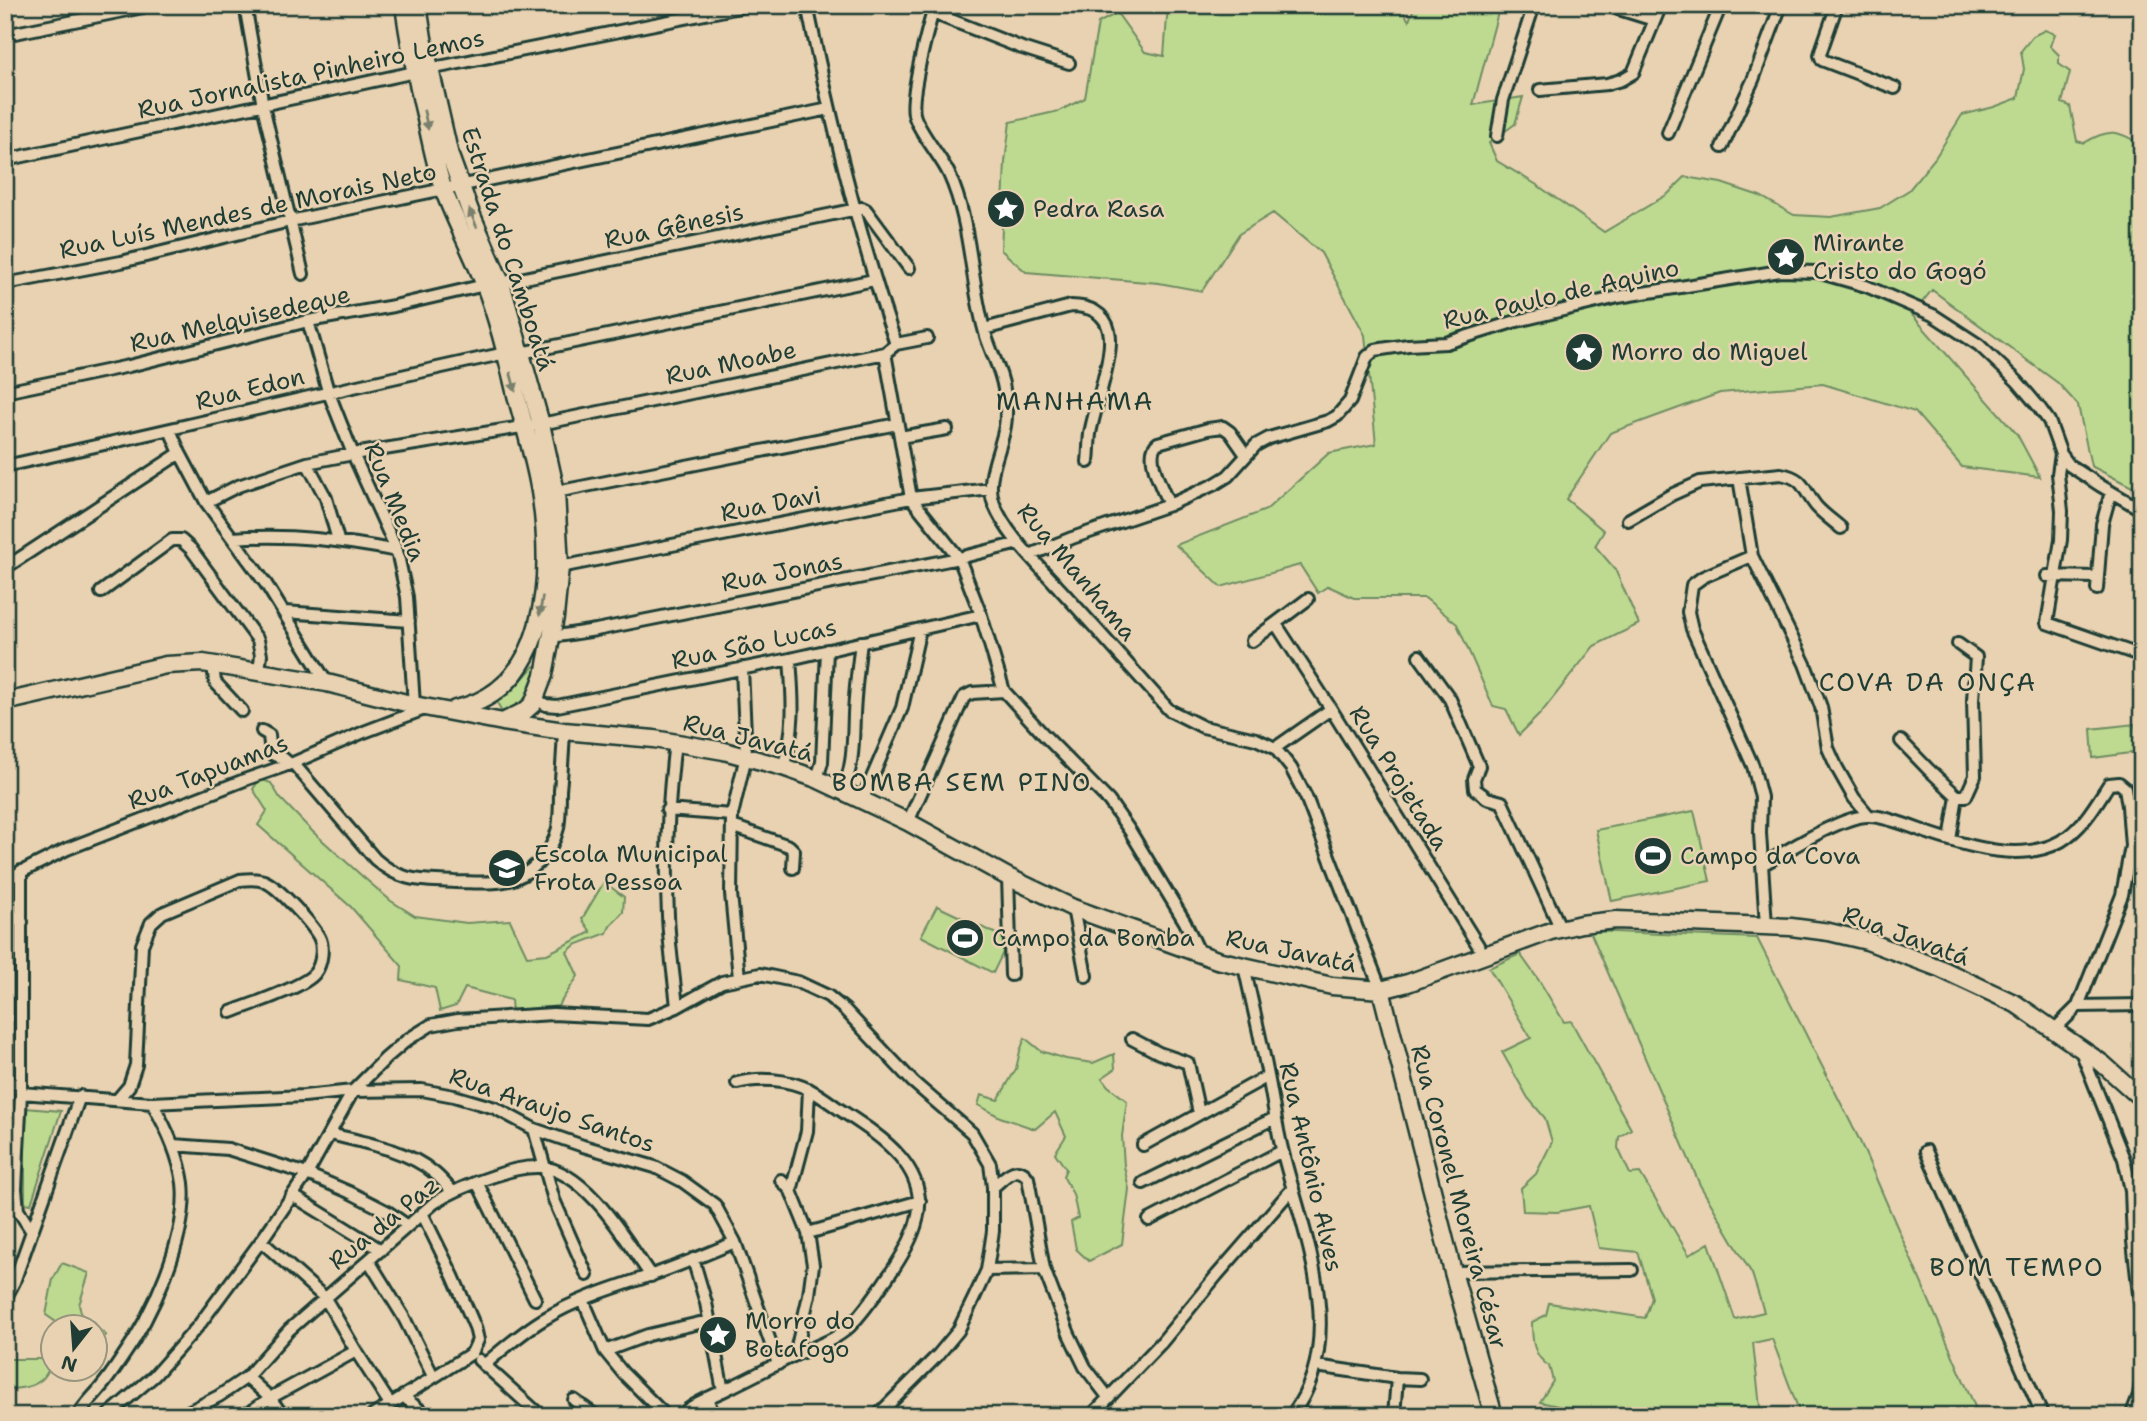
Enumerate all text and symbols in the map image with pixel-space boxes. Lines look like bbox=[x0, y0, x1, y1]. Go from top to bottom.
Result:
street label: Rua Jornalista Pinheiro Lemos bbox=[135, 22, 487, 126]
one-way arrow bbox=[421, 109, 432, 131]
street label: Estrada do Camboatá bbox=[453, 123, 563, 375]
street label: Rua Luís Mendes de Morais Neto bbox=[57, 155, 439, 267]
place icon: Pedra Rasa bbox=[985, 188, 1027, 230]
place label: Pedra Rasa bbox=[1033, 193, 1165, 225]
street label: Rua Gênesis bbox=[601, 196, 747, 256]
one-way arrow bbox=[467, 207, 478, 228]
place label: Mirante Cristo do Gogó bbox=[1813, 227, 1987, 287]
place icon: Mirante Cristo do Gogó bbox=[1765, 236, 1807, 278]
street label: Rua Paulo de Aquino bbox=[1440, 251, 1682, 337]
street label: Rua Melquisedeque bbox=[127, 278, 353, 360]
place icon: Morro do Miguel bbox=[1563, 331, 1605, 373]
street label: Rua Moabe bbox=[663, 334, 799, 392]
place label: Morro do Miguel bbox=[1611, 336, 1808, 368]
street label: Rua Edon bbox=[192, 360, 308, 418]
one-way arrow bbox=[508, 371, 519, 393]
district label: MANHAMA bbox=[996, 383, 1154, 418]
street label: Rua Media bbox=[357, 438, 433, 566]
street label: Rua Davi bbox=[718, 479, 824, 529]
street label: Rua Manhama bbox=[1010, 496, 1144, 648]
street label: Rua Jonas bbox=[719, 545, 845, 599]
one-way arrow bbox=[535, 595, 546, 617]
street label: Rua São Lucas bbox=[669, 611, 839, 677]
district label: COVA DA ONÇA bbox=[1819, 664, 2037, 699]
street label: Rua Projetada bbox=[1342, 700, 1456, 857]
street label: Rua Javatá bbox=[680, 706, 816, 770]
street label: Rua Tapuamas bbox=[123, 727, 293, 817]
district label: BOMBA SEM PINO bbox=[831, 764, 1093, 799]
sports icon: Campo da Cova bbox=[1632, 835, 1674, 877]
place label: Escola Municipal Frota Pessoa bbox=[534, 838, 728, 898]
place label: Campo da Cova bbox=[1680, 840, 1860, 872]
school or university icon: Escola Municipal Frota Pessoa bbox=[486, 847, 528, 889]
street label: Rua Javatá bbox=[1838, 898, 1974, 974]
sports icon: Campo da Bomba bbox=[944, 917, 986, 959]
place label: Campo da Bomba bbox=[992, 922, 1195, 954]
street label: Rua Javatá bbox=[1223, 922, 1359, 980]
street label: Rua Coronel Moreira César bbox=[1403, 1041, 1515, 1353]
street label: Rua Antônio Alves bbox=[1271, 1059, 1351, 1275]
street label: Rua Araujo Santos bbox=[445, 1060, 659, 1160]
street label: Rua da Paz bbox=[322, 1169, 446, 1277]
district label: BOM TEMPO bbox=[1929, 1249, 2105, 1284]
place label: Morro do Botafogo bbox=[745, 1305, 855, 1365]
north arrow bbox=[38, 1312, 108, 1382]
place icon: Morro do Botafogo bbox=[697, 1314, 739, 1356]
text: N bbox=[58, 1350, 80, 1378]

